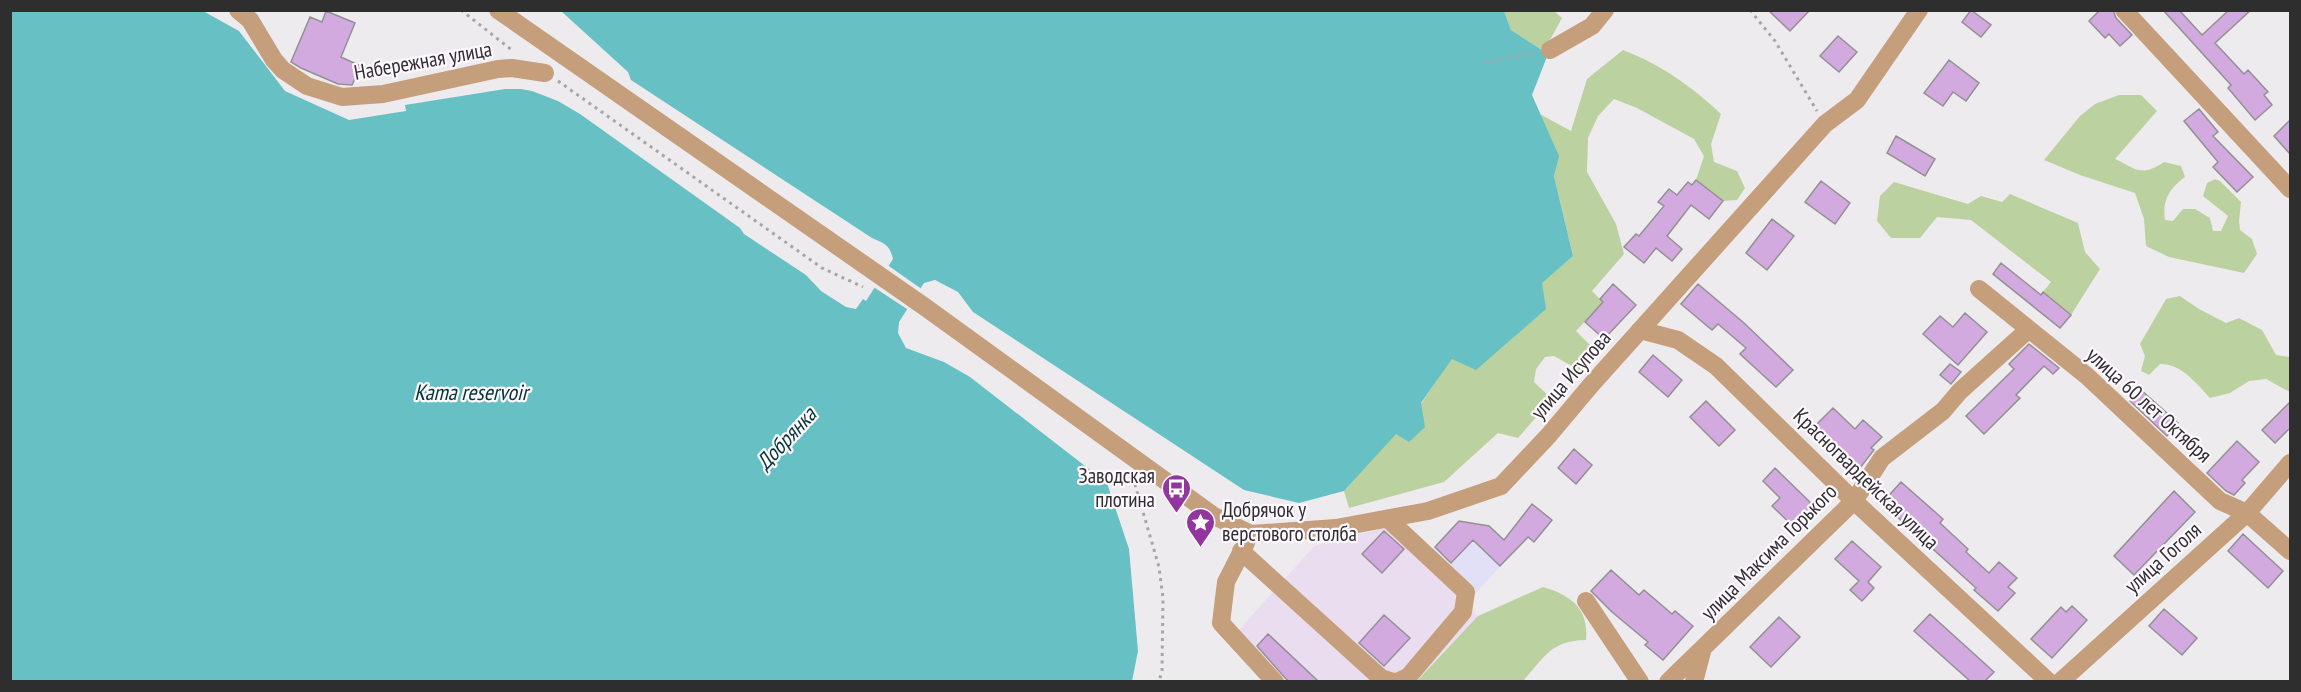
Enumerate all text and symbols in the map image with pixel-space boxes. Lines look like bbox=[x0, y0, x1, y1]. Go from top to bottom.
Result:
street label: Набережная улица bbox=[352, 35, 494, 86]
street label: улица Исупова bbox=[1525, 325, 1617, 425]
street label: улица 60 лет Октября bbox=[2081, 341, 2218, 468]
water label: Kama reservoir bbox=[414, 378, 531, 406]
water label: Добрянка bbox=[749, 400, 823, 476]
street label: Красногвардейская улица bbox=[1788, 402, 1945, 555]
place label: Заводская плотина bbox=[1079, 462, 1155, 513]
bus stop icon: Заводская плотина bbox=[1160, 472, 1192, 514]
street label: улица Максима Горького bbox=[1695, 478, 1842, 625]
place label: Добрячок у верстового столба bbox=[1222, 496, 1357, 547]
place icon: Добрячок у верстового столба bbox=[1185, 506, 1217, 548]
street label: улица Гоголя bbox=[2119, 516, 2207, 599]

